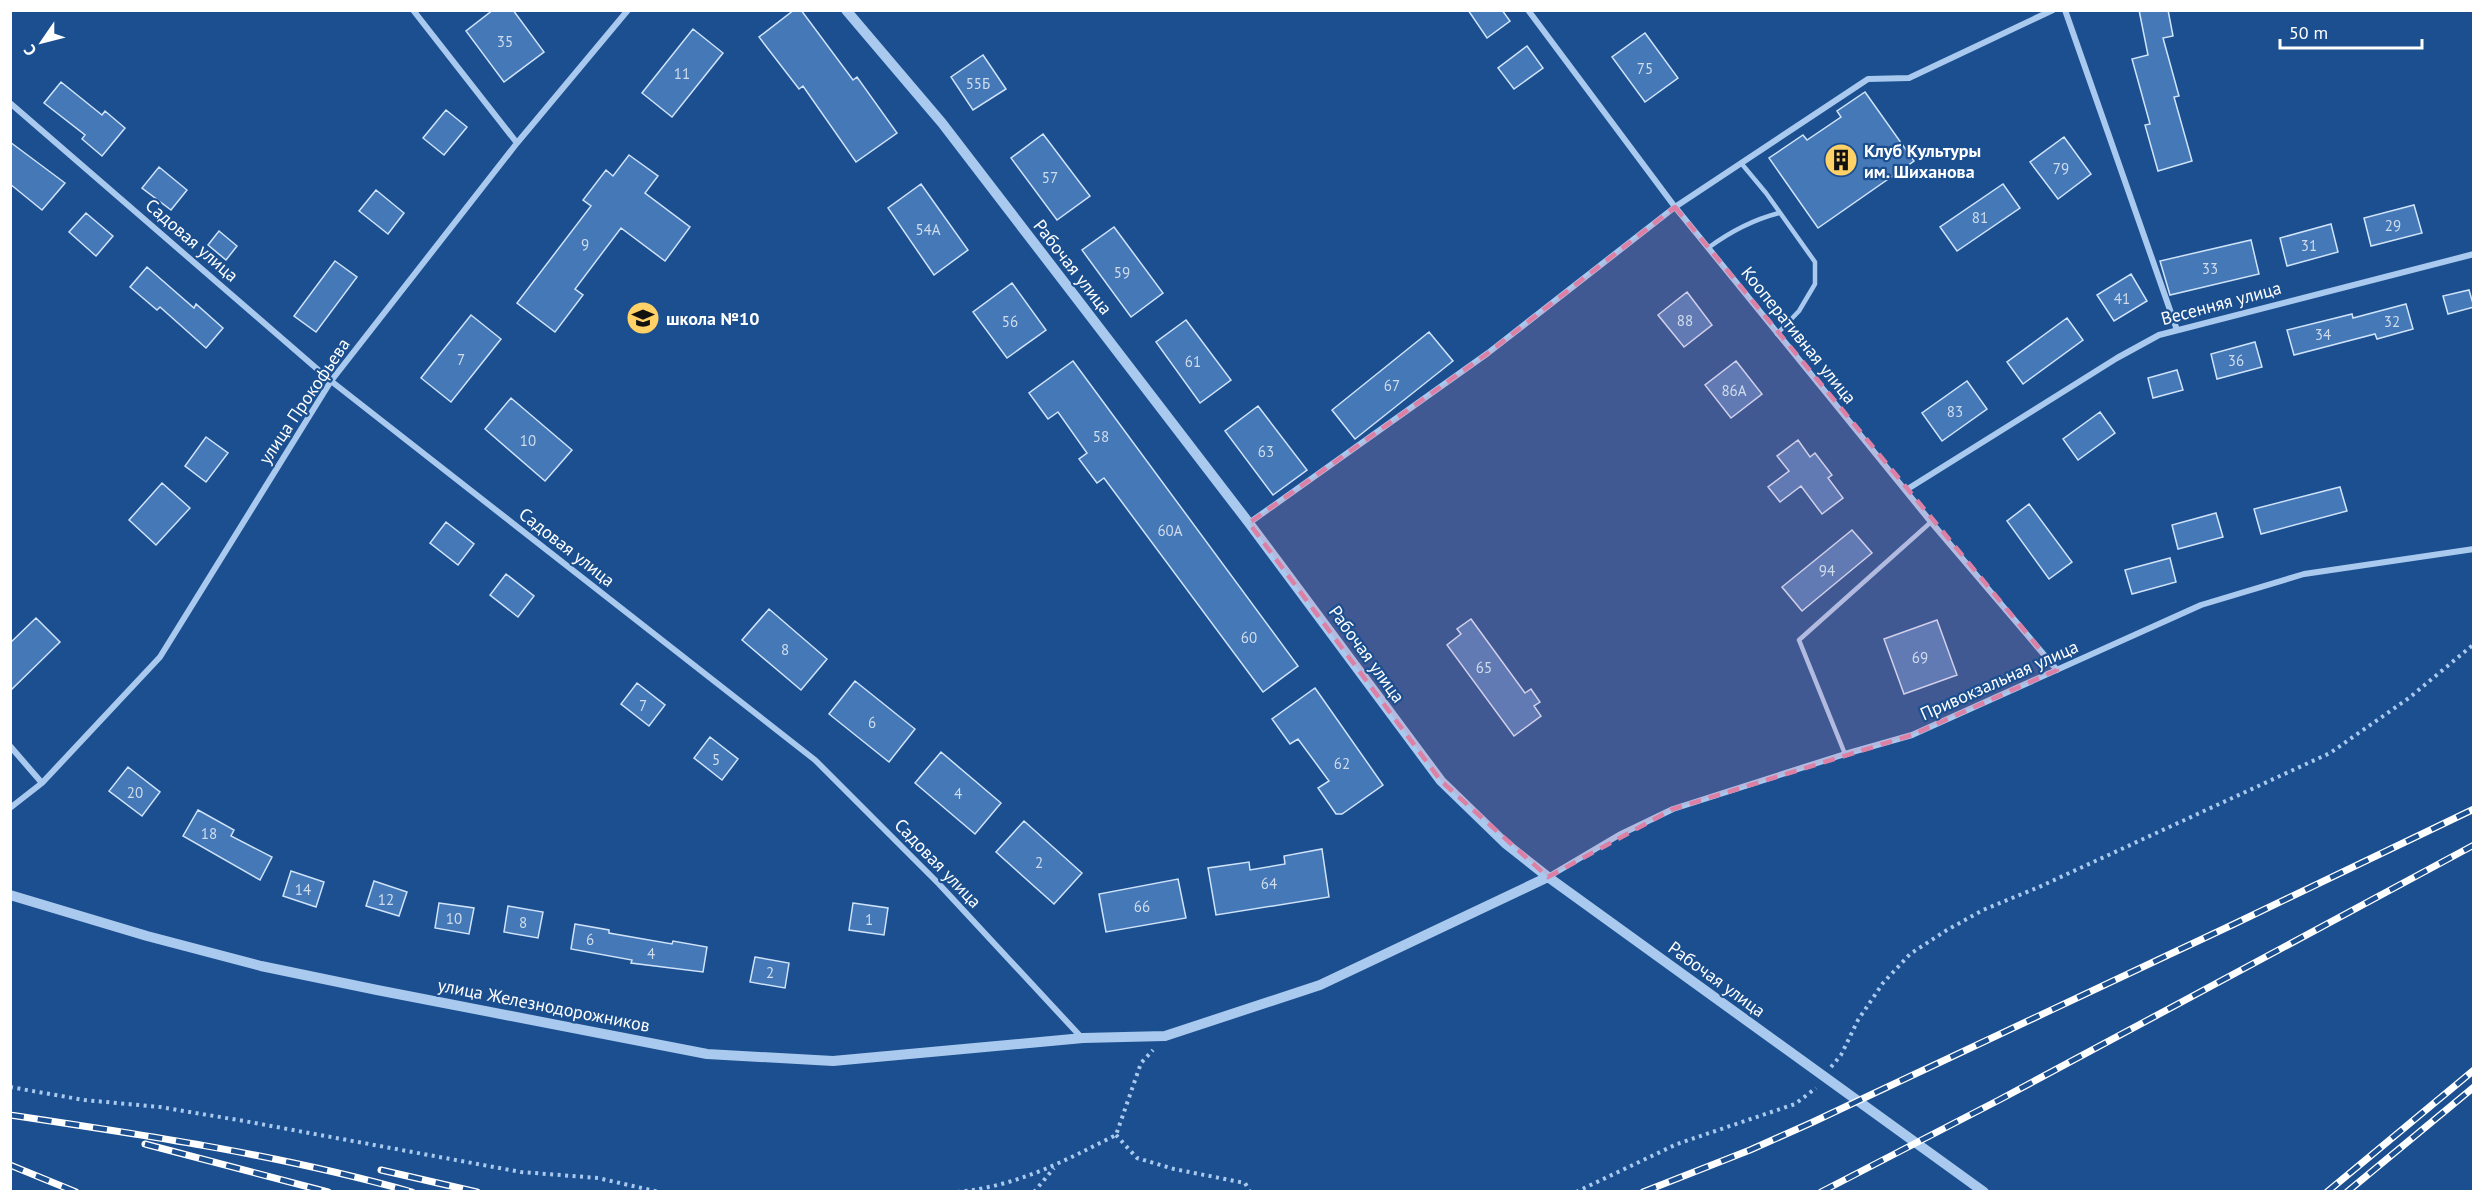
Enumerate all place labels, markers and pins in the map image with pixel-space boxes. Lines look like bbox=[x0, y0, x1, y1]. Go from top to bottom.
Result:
place label: Клуб Культуры им. Шиханова bbox=[1864, 139, 1981, 183]
building icon: Клуб Культуры им. Шиханова bbox=[1823, 142, 1859, 178]
school or university icon: школа №10 bbox=[625, 300, 661, 336]
place label: школа №10 bbox=[666, 307, 759, 330]

